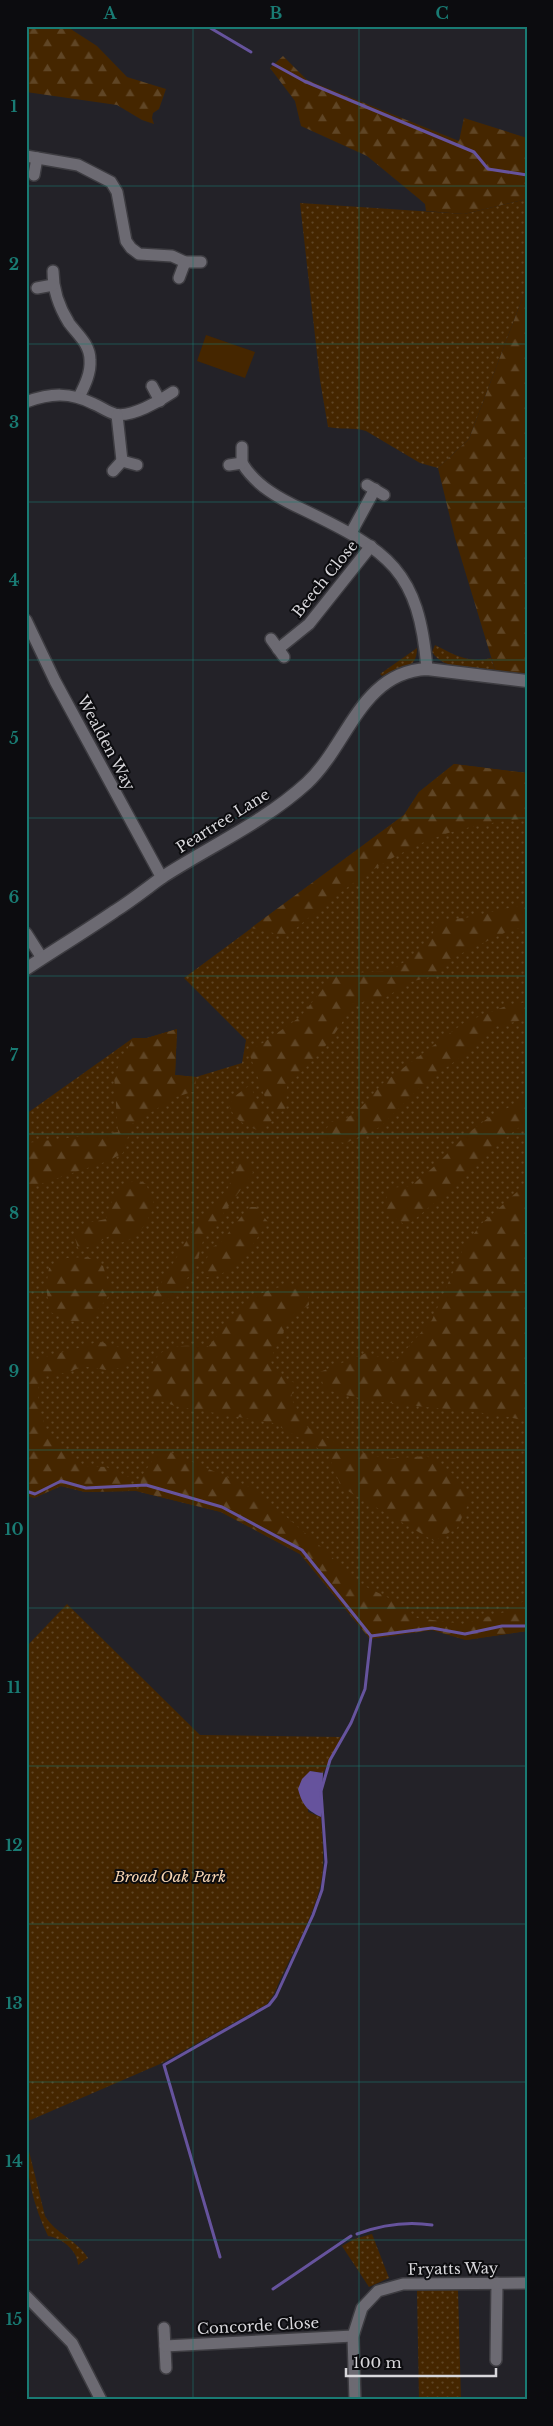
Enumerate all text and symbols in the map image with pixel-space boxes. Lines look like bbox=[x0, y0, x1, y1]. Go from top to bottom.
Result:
text: A bbox=[103, 3, 118, 23]
text: B bbox=[270, 3, 283, 23]
text: C bbox=[435, 3, 449, 23]
text: 1 bbox=[11, 96, 18, 116]
text: 2 bbox=[9, 254, 19, 274]
text: 3 bbox=[9, 412, 19, 432]
street label: Beech Close bbox=[288, 536, 361, 621]
text: 4 bbox=[9, 570, 19, 590]
street label: Wealden Way bbox=[73, 691, 140, 794]
text: 5 bbox=[9, 728, 19, 748]
street label: Peartree Lane bbox=[173, 784, 273, 857]
text: 6 bbox=[9, 887, 20, 907]
text: 7 bbox=[10, 1045, 19, 1065]
text: 8 bbox=[9, 1203, 19, 1223]
text: 9 bbox=[9, 1361, 20, 1381]
text: 10 bbox=[4, 1519, 24, 1539]
text: 11 bbox=[7, 1677, 21, 1697]
text: 12 bbox=[5, 1835, 23, 1855]
park label: Broad Oak Park bbox=[113, 1867, 226, 1886]
text: 13 bbox=[5, 1993, 23, 2013]
text: 14 bbox=[5, 2151, 23, 2171]
street label: Fryatts Way bbox=[408, 2258, 499, 2279]
text: 15 bbox=[6, 2309, 22, 2329]
street label: Concorde Close bbox=[196, 2313, 319, 2338]
scale bar bbox=[346, 2346, 496, 2378]
text: 100 m bbox=[353, 2353, 402, 2372]

